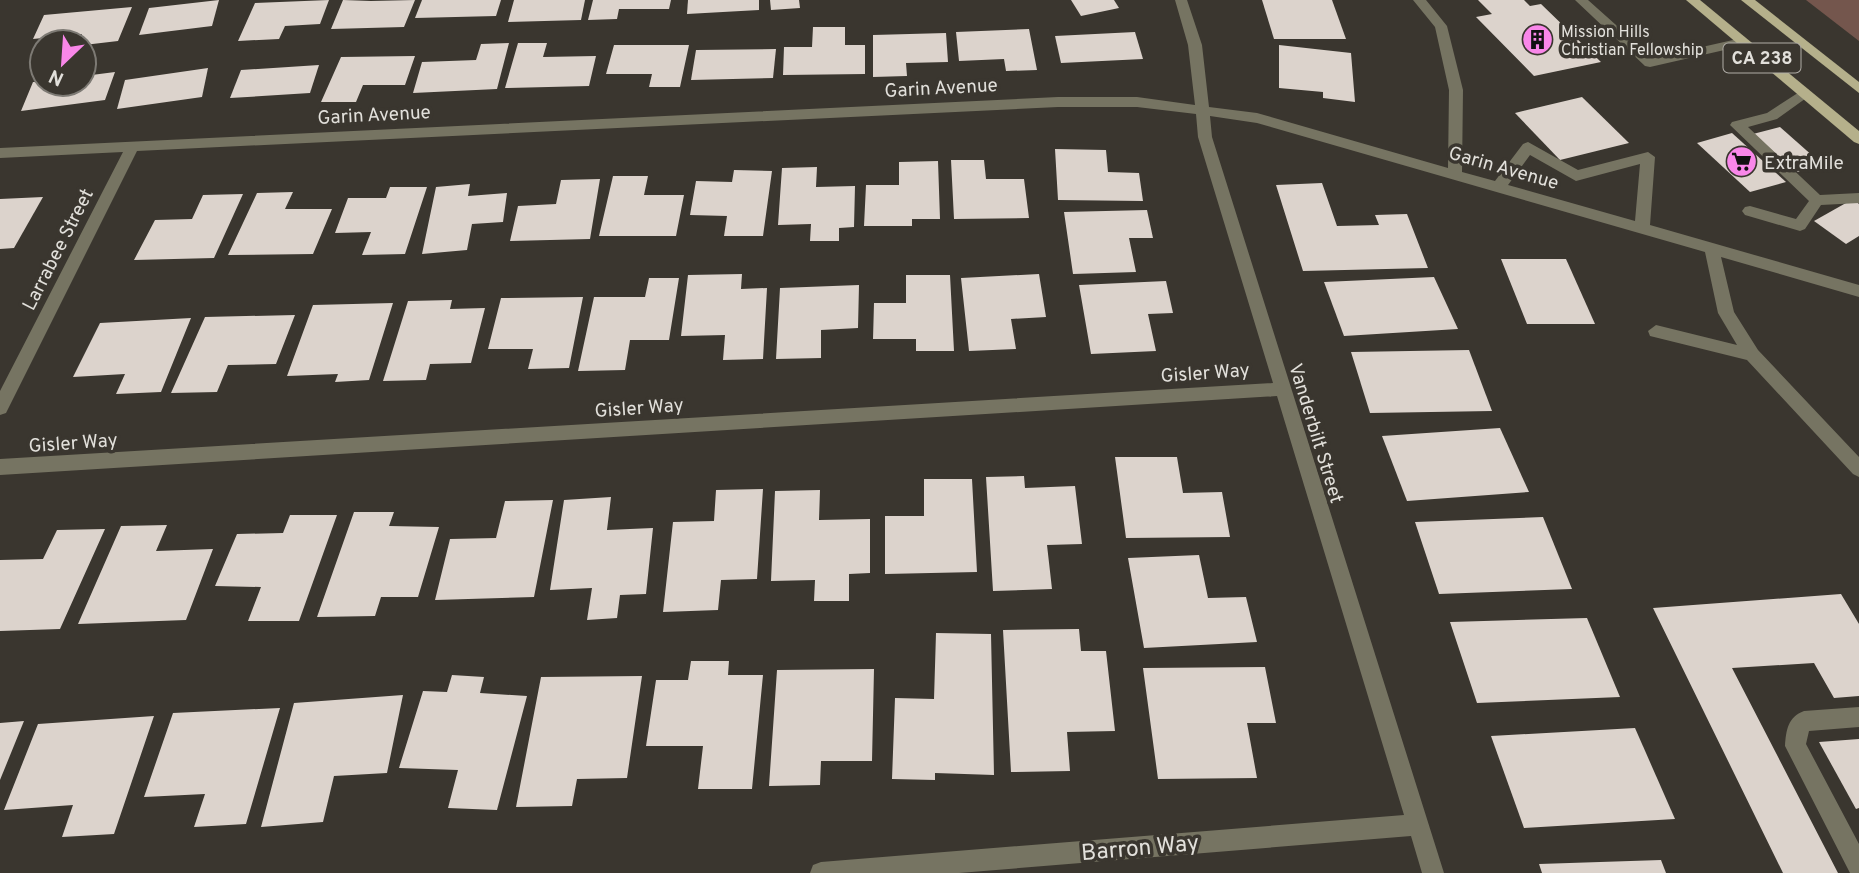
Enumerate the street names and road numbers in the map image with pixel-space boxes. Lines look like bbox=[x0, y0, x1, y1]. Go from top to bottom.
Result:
road number: CA 238 bbox=[1724, 44, 1800, 72]
street label: Garin Avenue bbox=[884, 74, 998, 104]
street label: Garin Avenue bbox=[317, 101, 431, 131]
street label: Garin Avenue bbox=[1446, 142, 1561, 196]
street label: Larrabee Street bbox=[18, 185, 100, 315]
street label: Gisler Way bbox=[1160, 359, 1250, 389]
street label: Vanderbilt Street bbox=[1282, 361, 1348, 506]
street label: Gisler Way bbox=[594, 394, 684, 424]
street label: Gisler Way bbox=[28, 429, 118, 459]
street label: Barron Way bbox=[1080, 830, 1200, 869]

